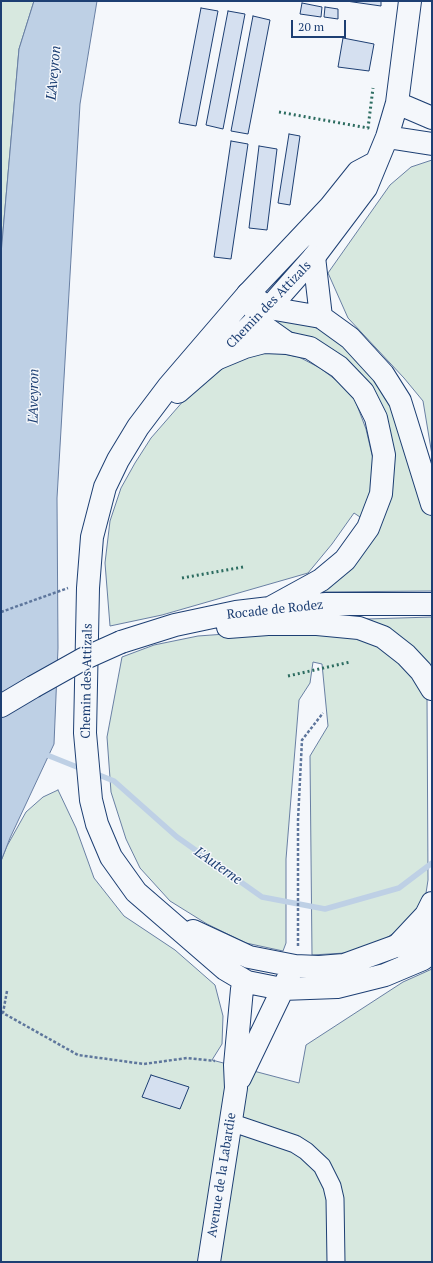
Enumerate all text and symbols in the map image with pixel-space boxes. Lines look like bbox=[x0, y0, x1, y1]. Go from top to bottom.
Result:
scale bar bbox=[293, 12, 348, 38]
text: 20 m bbox=[298, 19, 324, 34]
water label: L'Aveyron bbox=[43, 45, 65, 101]
street label: Chemin des Attizals bbox=[223, 258, 315, 352]
water label: L'Aveyron bbox=[25, 369, 43, 423]
street label: Rocade de Rodez bbox=[226, 597, 324, 623]
street label: Chemin des Attizals bbox=[78, 623, 96, 739]
water label: L'Auterne bbox=[191, 843, 245, 889]
street label: Avenue de la Labardie bbox=[204, 1111, 240, 1239]

